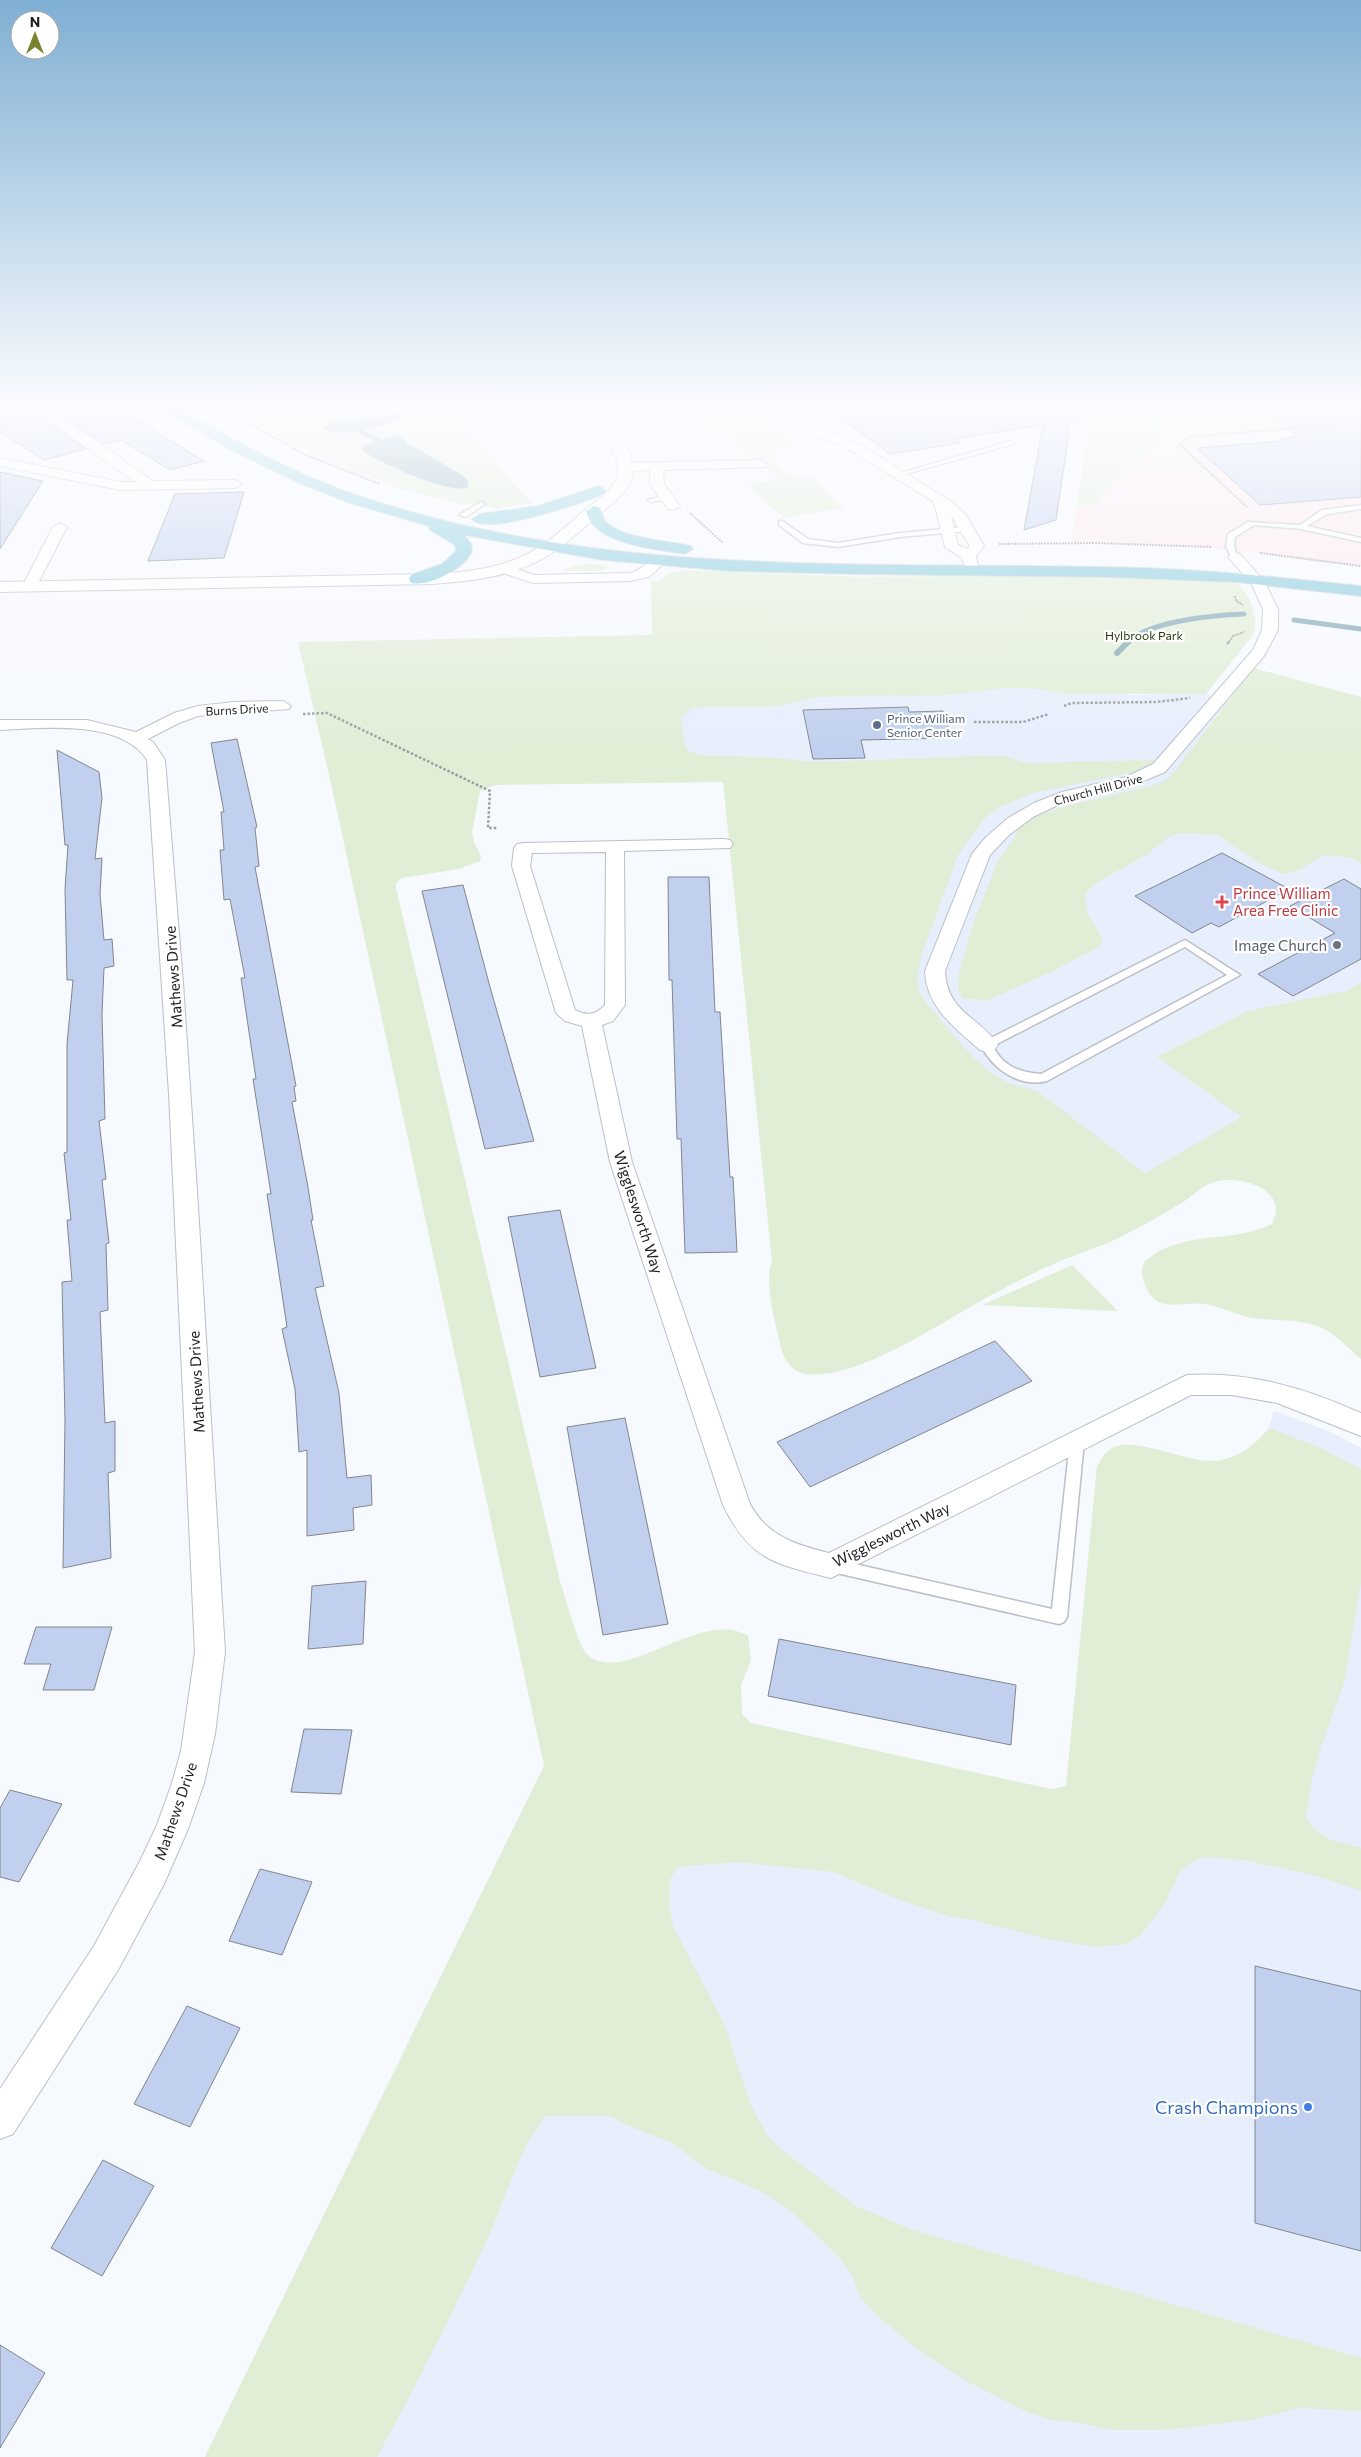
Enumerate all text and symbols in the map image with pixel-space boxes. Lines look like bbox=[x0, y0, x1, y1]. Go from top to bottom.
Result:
north arrow bbox=[10, 10, 60, 60]
text: N bbox=[30, 13, 40, 30]
park label: Hylbrook Park bbox=[1105, 628, 1184, 642]
street label: Burns Drive bbox=[205, 700, 269, 718]
place label: Prince William Senior Center bbox=[887, 711, 965, 739]
marker: Prince William Senior Center bbox=[871, 719, 883, 731]
street label: Church Hill Drive bbox=[1052, 770, 1144, 808]
place label: Prince William Area Free Clinic bbox=[1233, 884, 1338, 919]
marker: Prince William Area Free Clinic bbox=[1215, 895, 1229, 909]
street label: Mathews Drive bbox=[160, 925, 186, 1029]
place label: Image Church bbox=[1234, 936, 1327, 954]
marker: Image Church bbox=[1331, 939, 1343, 951]
street label: Wigglesworth Way bbox=[611, 1148, 667, 1276]
street label: Mathews Drive bbox=[184, 1330, 208, 1434]
street label: Wigglesworth Way bbox=[829, 1498, 953, 1570]
street label: Mathews Drive bbox=[150, 1760, 200, 1862]
place label: Crash Champions bbox=[1155, 2096, 1298, 2118]
marker: Crash Champions bbox=[1302, 2101, 1314, 2113]

